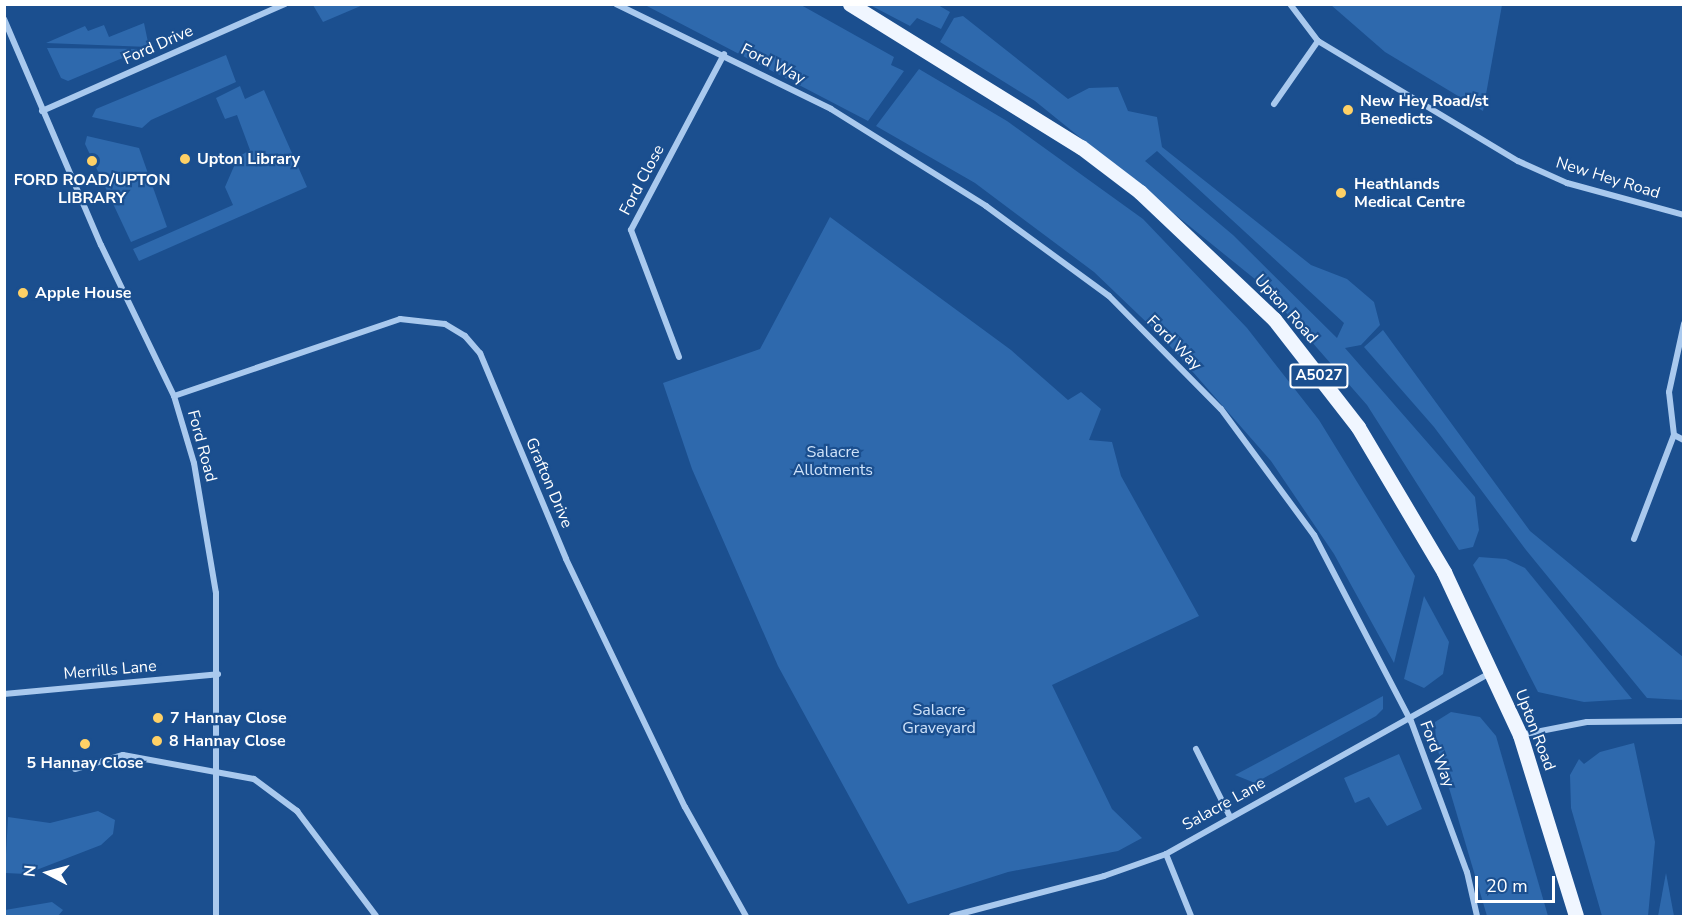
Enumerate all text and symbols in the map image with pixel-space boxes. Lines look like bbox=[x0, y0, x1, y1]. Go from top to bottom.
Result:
street label: Ford Drive bbox=[120, 21, 196, 69]
street label: Ford Way bbox=[738, 40, 808, 88]
place label: New Hey Road/st Benedicts bbox=[1360, 91, 1488, 129]
marker: New Hey Road/st Benedicts bbox=[1341, 103, 1355, 117]
street label: Ford Close bbox=[615, 142, 669, 218]
place label: Upton Library bbox=[197, 149, 300, 169]
marker: Upton Library bbox=[178, 152, 192, 166]
street label: New Hey Road bbox=[1554, 153, 1662, 203]
marker: FORD ROAD/UPTON LIBRARY bbox=[85, 154, 99, 168]
place label: FORD ROAD/UPTON LIBRARY bbox=[14, 170, 170, 208]
place label: Heathlands Medical Centre bbox=[1354, 174, 1465, 212]
marker: Heathlands Medical Centre bbox=[1332, 184, 1350, 202]
street label: Upton Road bbox=[1250, 271, 1322, 347]
place label: Apple House bbox=[35, 283, 131, 303]
marker: Apple House bbox=[16, 286, 30, 300]
street label: Ford Way bbox=[1143, 312, 1205, 374]
road number: A5027 bbox=[1289, 364, 1349, 388]
street label: Ford Road bbox=[183, 408, 221, 484]
street label: Grafton Drive bbox=[521, 435, 577, 531]
park label: Salacre Allotments bbox=[793, 442, 873, 480]
street label: Merrills Lane bbox=[63, 656, 157, 684]
street label: Upton Road bbox=[1511, 687, 1559, 773]
park label: Salacre Graveyard bbox=[902, 700, 976, 738]
place label: 7 Hannay Close bbox=[170, 708, 287, 728]
marker: 7 Hannay Close bbox=[151, 711, 165, 725]
street label: Ford Way bbox=[1416, 718, 1458, 790]
place label: 8 Hannay Close bbox=[169, 731, 286, 751]
marker: 8 Hannay Close bbox=[150, 734, 164, 748]
marker: 5 Hannay Close bbox=[78, 737, 92, 751]
place label: 5 Hannay Close bbox=[27, 753, 143, 773]
street label: Salacre Lane bbox=[1179, 773, 1269, 835]
north arrow bbox=[18, 843, 78, 903]
text: N bbox=[19, 864, 42, 878]
scale bar bbox=[1478, 864, 1558, 902]
text: 20 m bbox=[1486, 874, 1528, 898]

